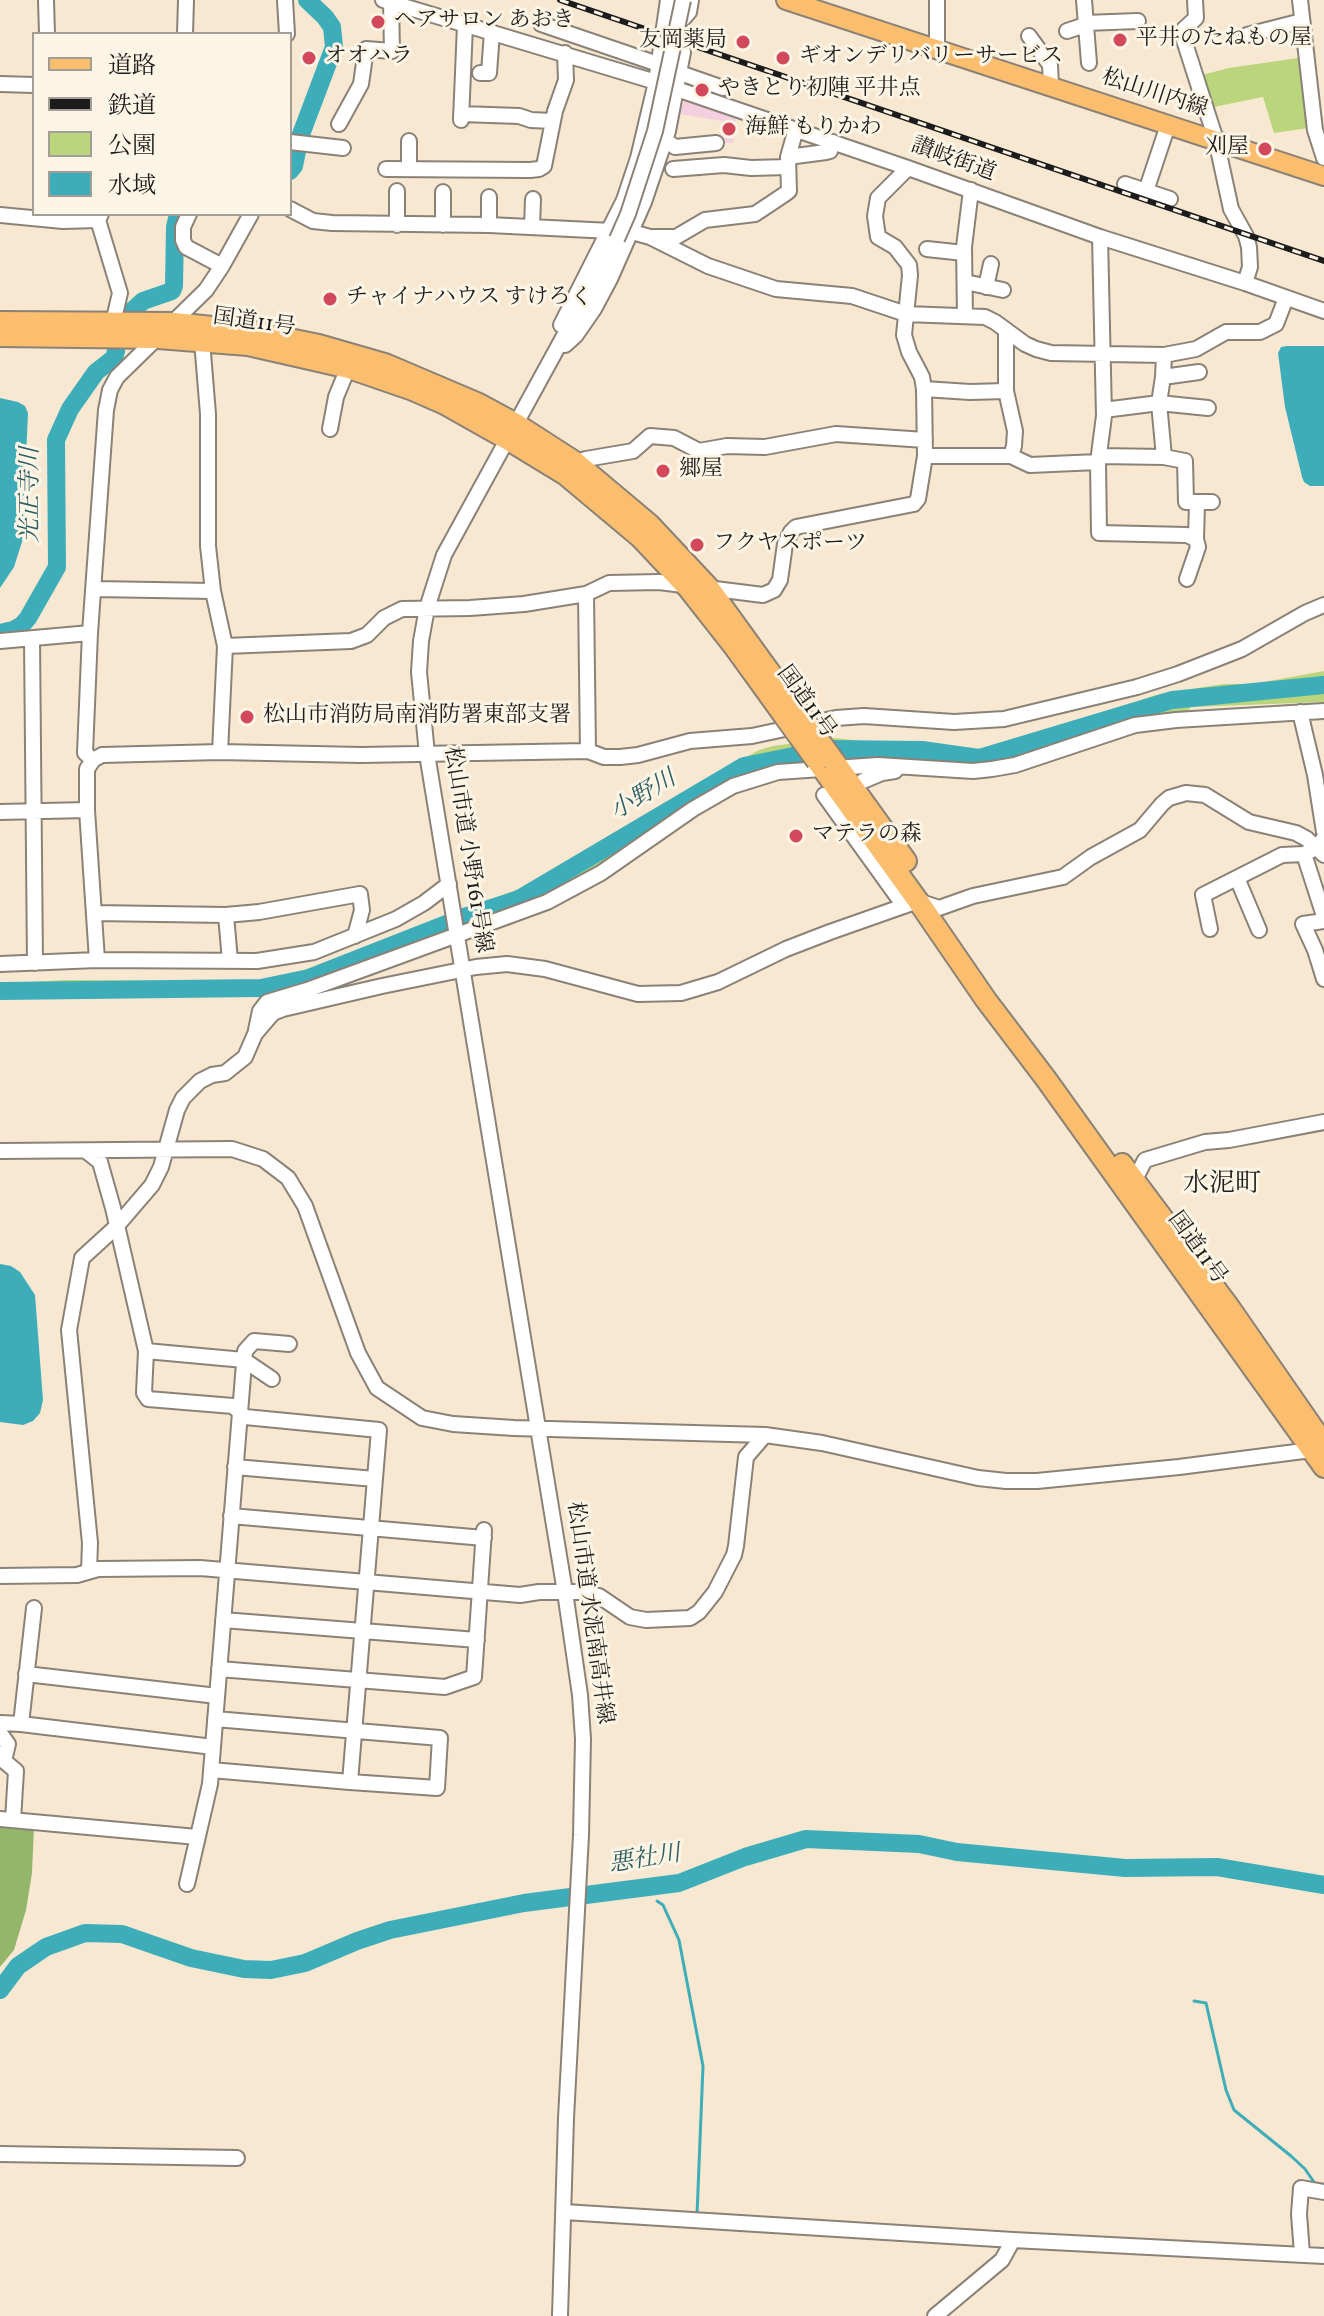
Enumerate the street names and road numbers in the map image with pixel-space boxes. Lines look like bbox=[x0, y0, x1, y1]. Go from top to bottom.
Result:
street label: 松山川内線 bbox=[1098, 65, 1210, 125]
street label: 讃岐街道 bbox=[907, 134, 999, 188]
street label: 国道11号 bbox=[211, 305, 297, 343]
street label: 国道11号 bbox=[770, 662, 840, 744]
street label: 松山市道 小野161号線 bbox=[437, 745, 495, 955]
street label: 国道11号 bbox=[1161, 1208, 1231, 1290]
street label: 松山市道 水泥南高井線 bbox=[559, 1500, 617, 1726]

